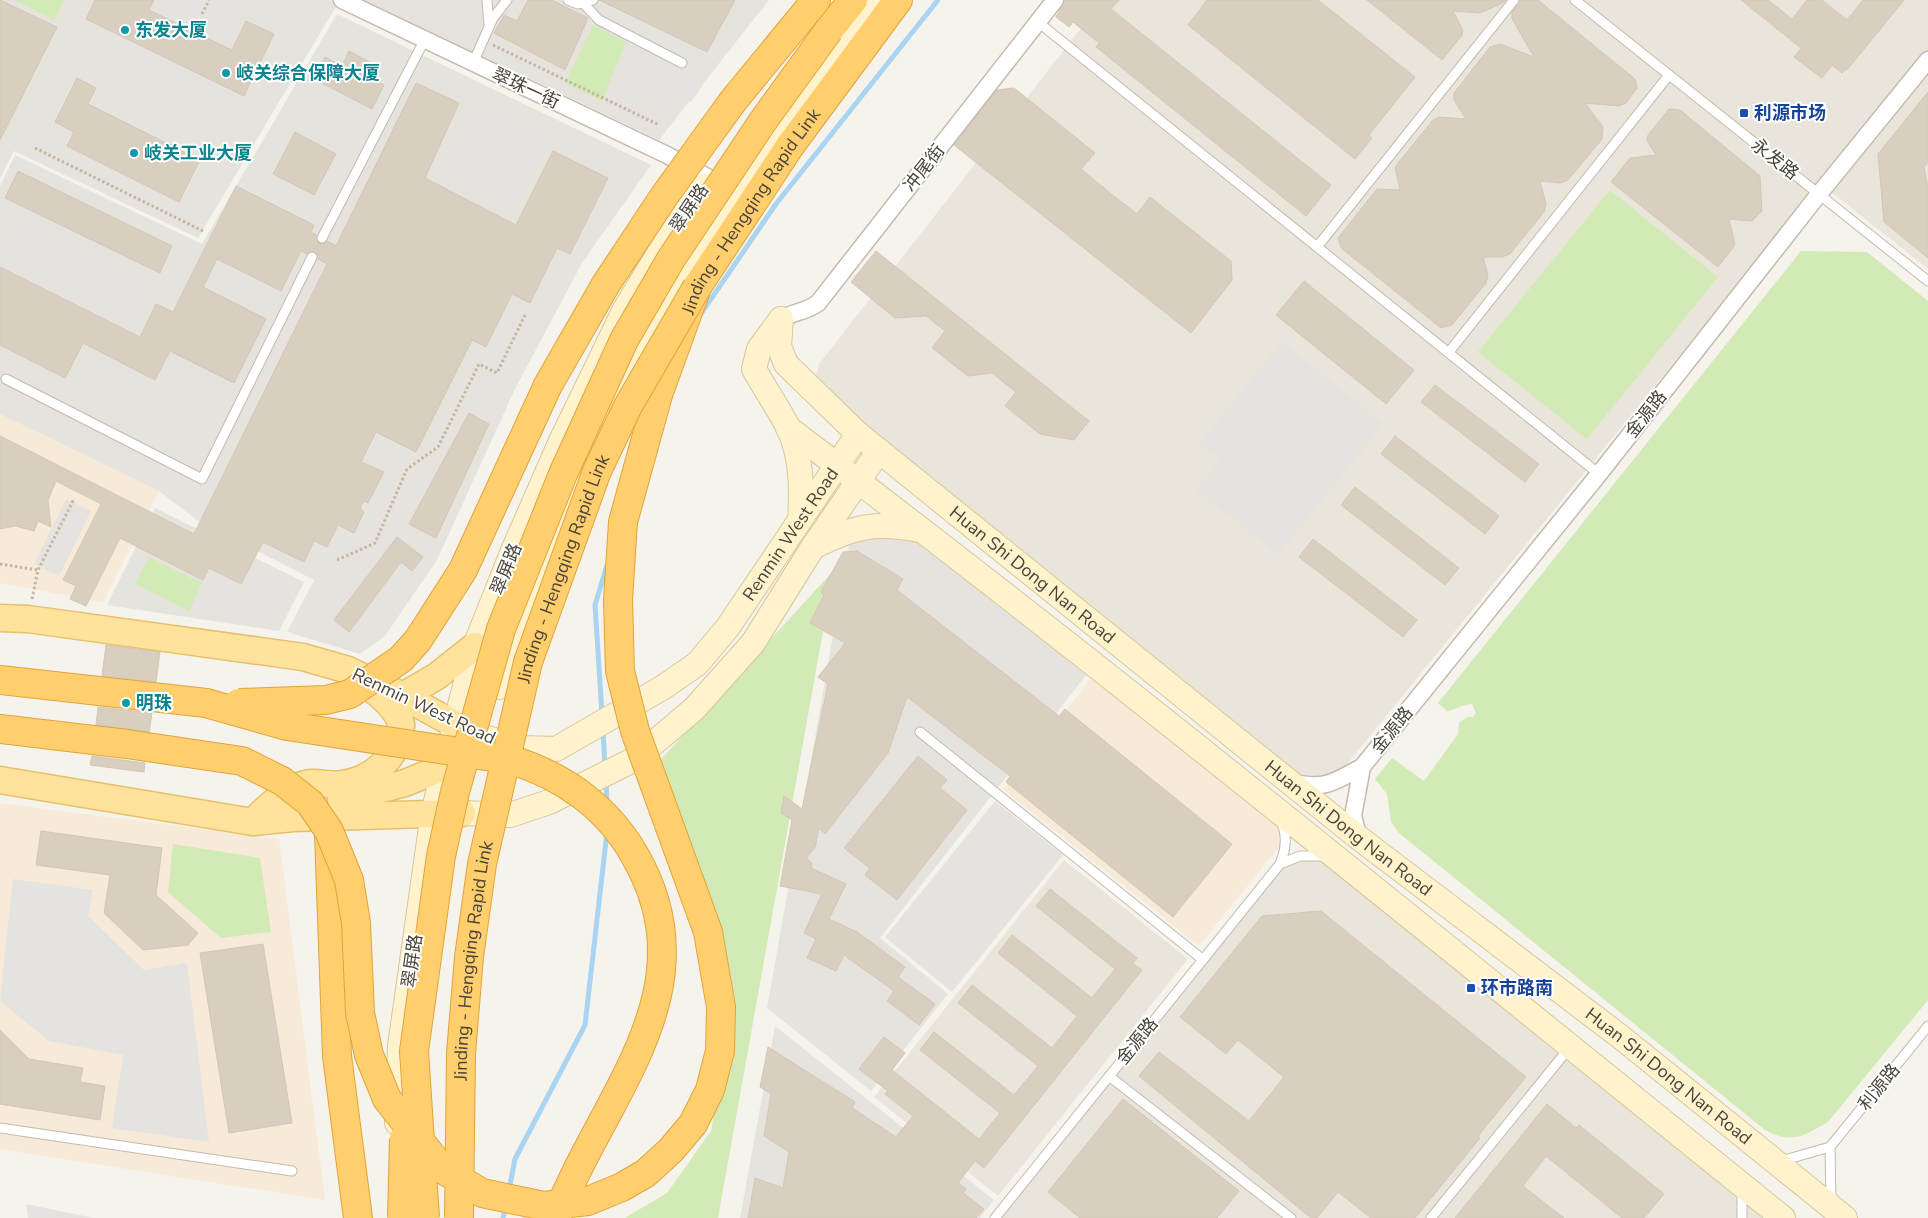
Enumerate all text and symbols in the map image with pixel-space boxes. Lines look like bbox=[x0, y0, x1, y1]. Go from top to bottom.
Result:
place label: 东发大厦 bbox=[135, 18, 207, 42]
marker: 东发大厦 bbox=[119, 24, 131, 36]
place label: 岐关综合保障大厦 bbox=[236, 61, 380, 85]
street label: 翠珠一街 bbox=[488, 62, 564, 114]
marker: 岐关综合保障大厦 bbox=[220, 67, 232, 79]
place label: 利源市场 bbox=[1754, 101, 1826, 125]
street label: Jinding - Hengqing Rapid Link bbox=[676, 102, 827, 319]
marker: 利源市场 bbox=[1738, 107, 1750, 119]
street label: 永发路 bbox=[1746, 133, 1804, 185]
street label: 冲尾街 bbox=[898, 139, 950, 197]
place label: 岐关工业大厦 bbox=[144, 141, 252, 165]
marker: 岐关工业大厦 bbox=[128, 147, 140, 159]
street label: 翠屏路 bbox=[664, 179, 714, 237]
street label: 金源路 bbox=[1620, 385, 1672, 443]
street label: Jinding - Hengqing Rapid Link bbox=[511, 449, 616, 686]
street label: Renmin West Road bbox=[737, 463, 844, 606]
street label: Huan Shi Dong Nan Road bbox=[944, 500, 1121, 649]
street label: 翠屏路 bbox=[485, 539, 527, 599]
street label: Renmin West Road bbox=[348, 662, 500, 750]
place label: 明珠 bbox=[136, 691, 172, 715]
marker: 明珠 bbox=[120, 697, 132, 709]
street label: 金源路 bbox=[1366, 701, 1418, 759]
street label: Huan Shi Dong Nan Road bbox=[1260, 755, 1437, 901]
street label: Jinding - Hengqing Rapid Link bbox=[449, 837, 499, 1082]
street label: 翠屏路 bbox=[396, 933, 428, 989]
place label: 环市路南 bbox=[1481, 976, 1553, 1000]
marker: 环市路南 bbox=[1465, 982, 1477, 994]
street label: Huan Shi Dong Nan Road bbox=[1580, 1002, 1757, 1150]
street label: 金源路 bbox=[1111, 1012, 1163, 1070]
street label: 利源路 bbox=[1853, 1058, 1905, 1116]

